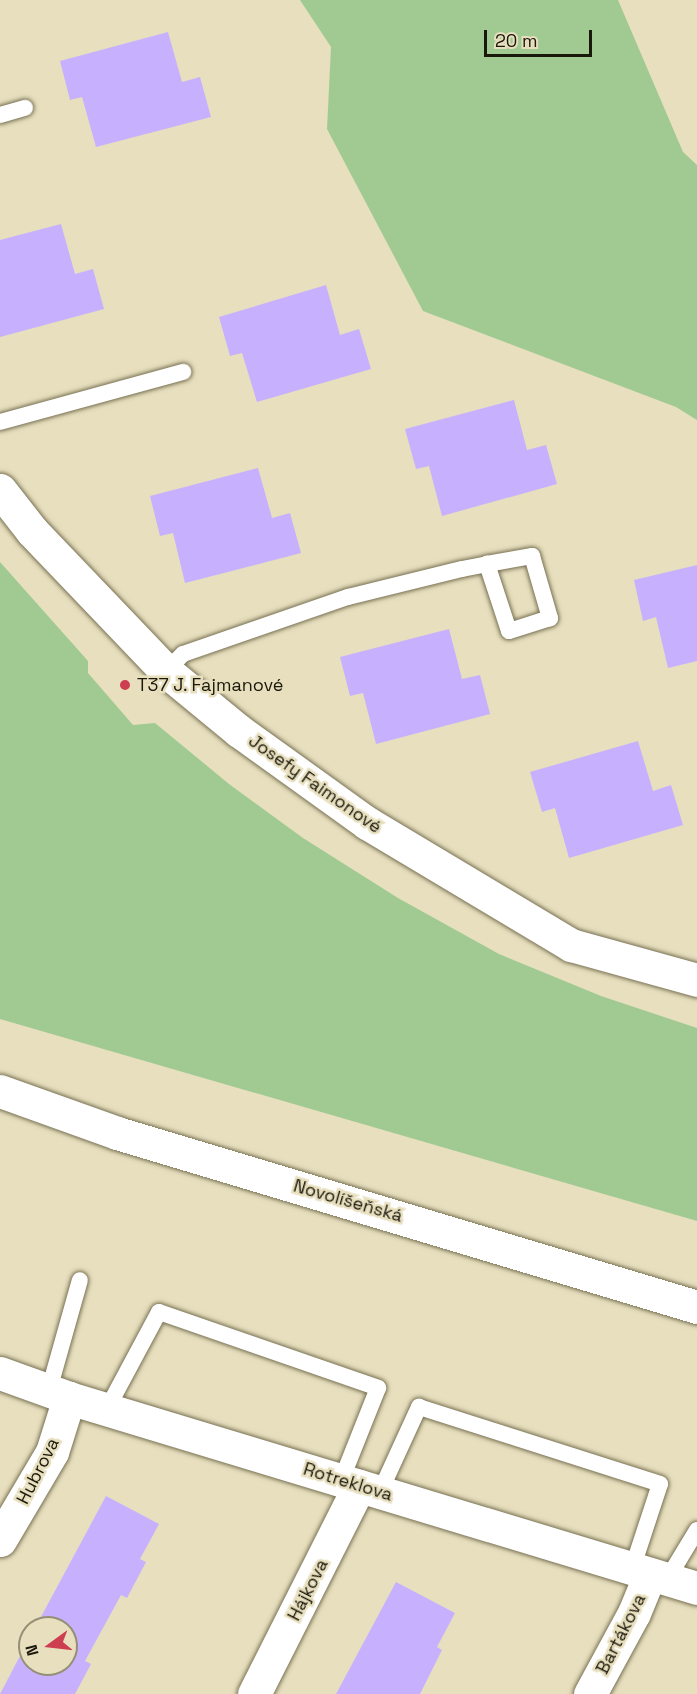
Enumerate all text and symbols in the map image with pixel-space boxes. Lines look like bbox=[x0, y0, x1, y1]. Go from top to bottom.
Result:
scale bar bbox=[487, 18, 595, 56]
text: 20 m bbox=[495, 29, 538, 52]
place label: T37 J. Fajmanové bbox=[137, 674, 284, 696]
marker: T37 J. Fajmanové bbox=[118, 678, 132, 692]
street label: Josefy Faimonové bbox=[244, 730, 386, 838]
street label: Novolíšeňská bbox=[291, 1175, 405, 1227]
street label: Hubrova bbox=[12, 1434, 64, 1508]
street label: Rotreklova bbox=[301, 1458, 395, 1506]
street label: Hájkova bbox=[283, 1556, 333, 1624]
street label: Bartákova bbox=[592, 1590, 650, 1678]
north arrow bbox=[18, 1616, 78, 1676]
text: N bbox=[21, 1642, 44, 1658]

